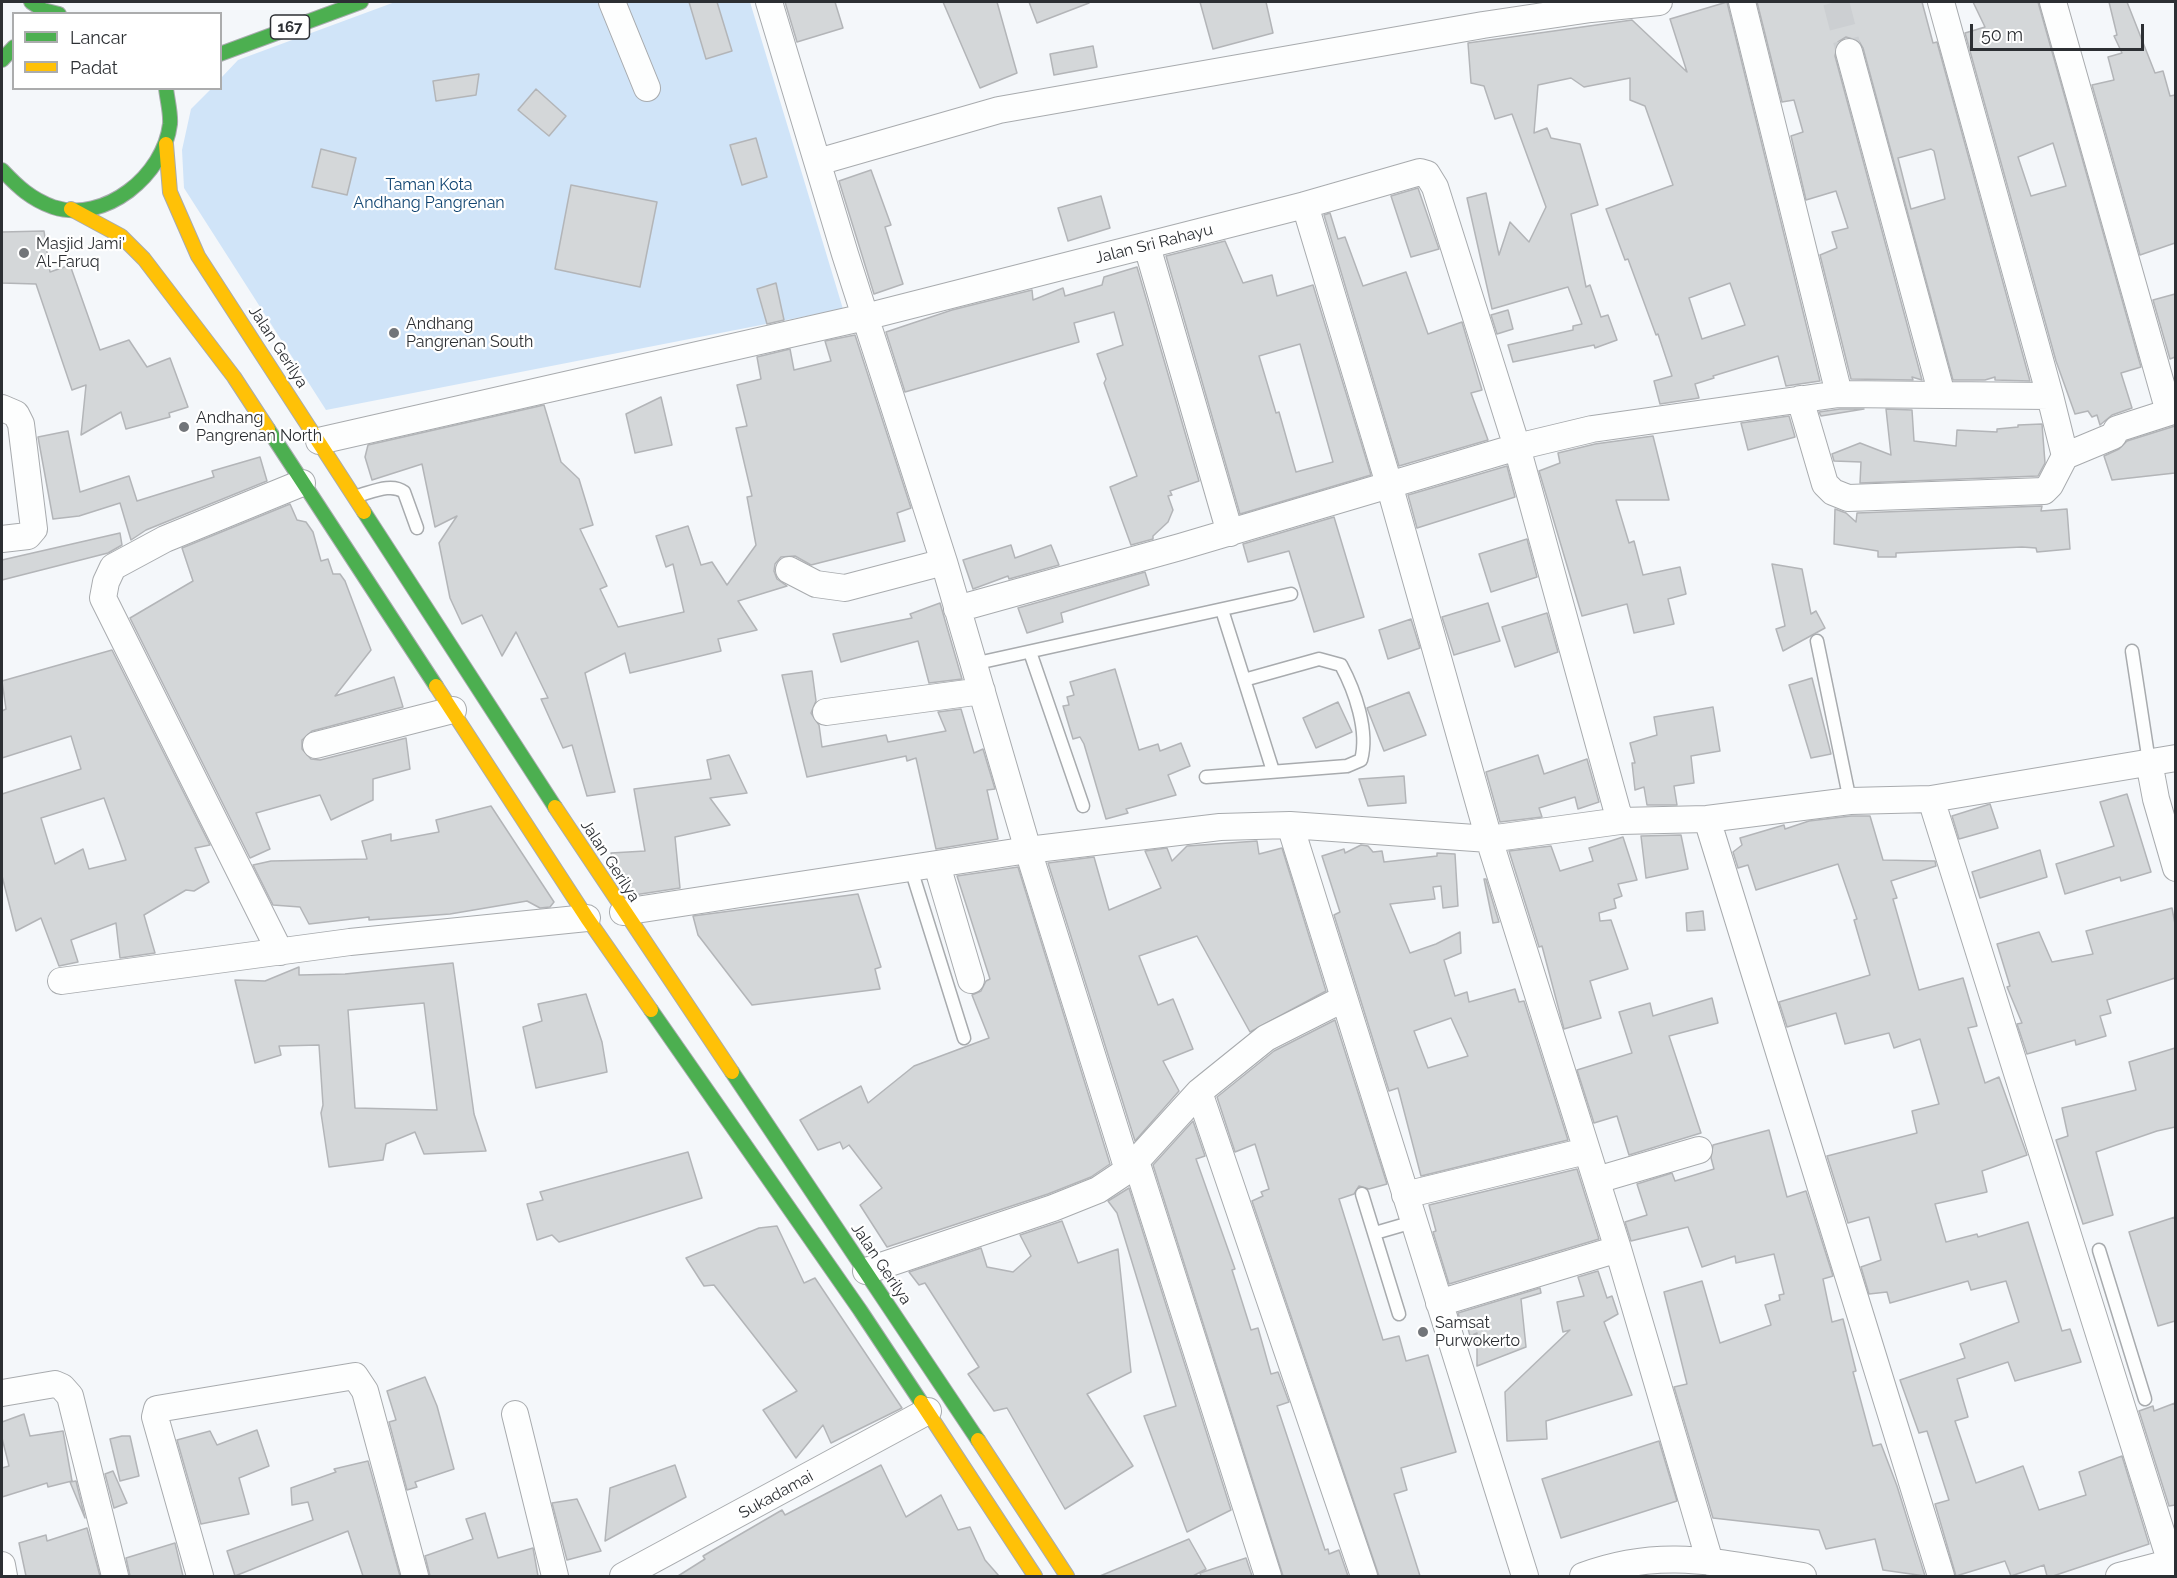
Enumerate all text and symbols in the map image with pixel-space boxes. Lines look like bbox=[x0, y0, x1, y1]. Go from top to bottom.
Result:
legend bbox=[12, 12, 222, 90]
scale bar bbox=[1973, 12, 2147, 50]
road number: 167 bbox=[270, 15, 310, 39]
text: 50 m bbox=[1981, 24, 2023, 45]
text: Lancar bbox=[70, 27, 127, 48]
text: Padat bbox=[70, 57, 118, 78]
park label: Taman Kota Andhang Pangrenan bbox=[353, 175, 505, 213]
street label: Jalan Sri Rahayu bbox=[1093, 220, 1215, 268]
place label: Masjid Jami' Al-Faruq bbox=[36, 234, 125, 272]
marker: Masjid Jami' Al-Faruq bbox=[17, 246, 31, 260]
street label: Jalan Gerilya bbox=[244, 302, 312, 392]
place label: Andhang Pangrenan South bbox=[406, 314, 533, 352]
marker: Andhang Pangrenan South bbox=[387, 326, 401, 340]
place label: Andhang Pangrenan North bbox=[196, 408, 322, 446]
marker: Andhang Pangrenan North bbox=[177, 420, 191, 434]
street label: Jalan Gerilya bbox=[576, 816, 644, 906]
street label: Jalan Gerilya bbox=[847, 1220, 915, 1308]
place label: Samsat Purwokerto bbox=[1435, 1313, 1520, 1351]
marker: Samsat Purwokerto bbox=[1416, 1325, 1430, 1339]
street label: Sukadamai bbox=[736, 1467, 816, 1523]

